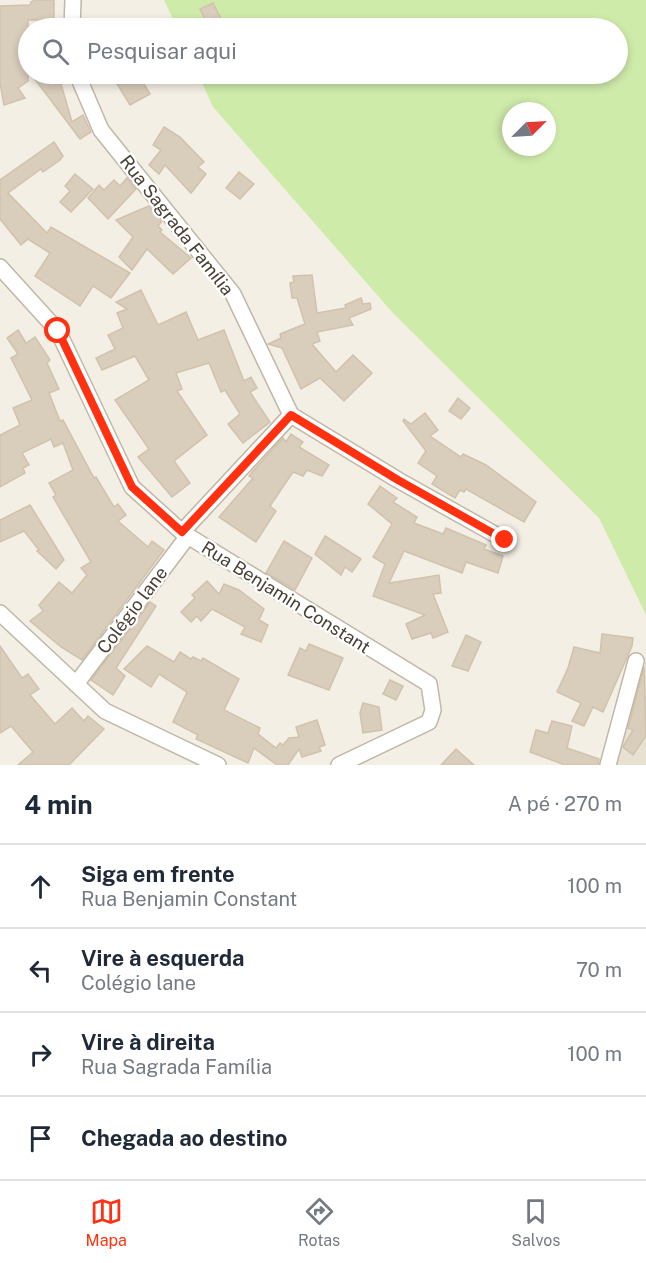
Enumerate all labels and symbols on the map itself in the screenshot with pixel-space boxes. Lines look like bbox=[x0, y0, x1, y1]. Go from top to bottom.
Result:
north arrow bbox=[502, 102, 556, 156]
street label: Rua Sagrada Família bbox=[116, 151, 238, 299]
route start bbox=[44, 317, 70, 343]
route end bbox=[491, 526, 517, 552]
street label: Rua Benjamin Constant bbox=[198, 536, 374, 658]
street label: Colégio lane bbox=[92, 562, 172, 658]

